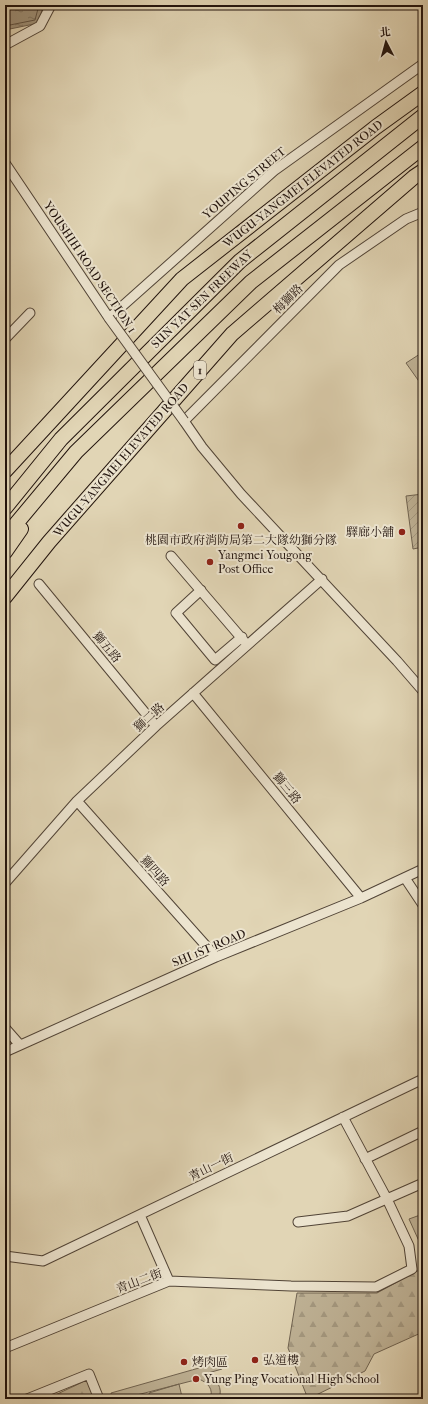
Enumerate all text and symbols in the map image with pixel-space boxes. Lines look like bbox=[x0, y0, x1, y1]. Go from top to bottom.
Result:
north arrow bbox=[366, 22, 406, 62]
text: 北 bbox=[379, 26, 391, 40]
street label: WUGU-YANGMEI ELEVATED ROAD bbox=[220, 117, 386, 251]
street label: YOUPING STREET bbox=[199, 144, 289, 222]
street label: YOUSHIH ROAD SECTION 1 bbox=[40, 198, 139, 335]
street label: SUN YAT-SEN FREEWAY bbox=[148, 246, 256, 351]
street label: 梅獅路 bbox=[270, 281, 306, 317]
road number: 1 bbox=[194, 361, 206, 379]
street label: WUGU-YANGMEI ELEVATED ROAD bbox=[50, 380, 192, 540]
marker: 桃園市政府消防局第二大隊幼獅分隊 bbox=[236, 521, 246, 531]
place label: 驛廊小舖 bbox=[346, 525, 394, 539]
marker: 驛廊小舖 bbox=[397, 527, 407, 537]
place label: 桃園市政府消防局第二大隊幼獅分隊 bbox=[145, 533, 337, 547]
place label: Yangmei Yougong Post Office bbox=[217, 548, 312, 576]
marker: Yangmei Yougong Post Office bbox=[205, 557, 215, 567]
street label: 獅五路 bbox=[90, 629, 124, 665]
street label: 獅二路 bbox=[131, 700, 167, 734]
street label: 獅三路 bbox=[270, 770, 304, 806]
street label: 獅四路 bbox=[138, 853, 172, 889]
street label: SHI 1ST ROAD bbox=[170, 926, 248, 970]
street label: 青山一街 bbox=[186, 1150, 237, 1184]
street label: 青山二街 bbox=[114, 1266, 165, 1296]
place label: 弘道樓 bbox=[263, 1353, 299, 1367]
place label: 烤肉區 bbox=[192, 1355, 228, 1369]
marker: 弘道樓 bbox=[250, 1355, 260, 1365]
marker: 烤肉區 bbox=[179, 1357, 189, 1367]
place label: Yung Ping Vocational High School bbox=[203, 1372, 380, 1386]
marker: Yung Ping Vocational High School bbox=[191, 1374, 201, 1384]

